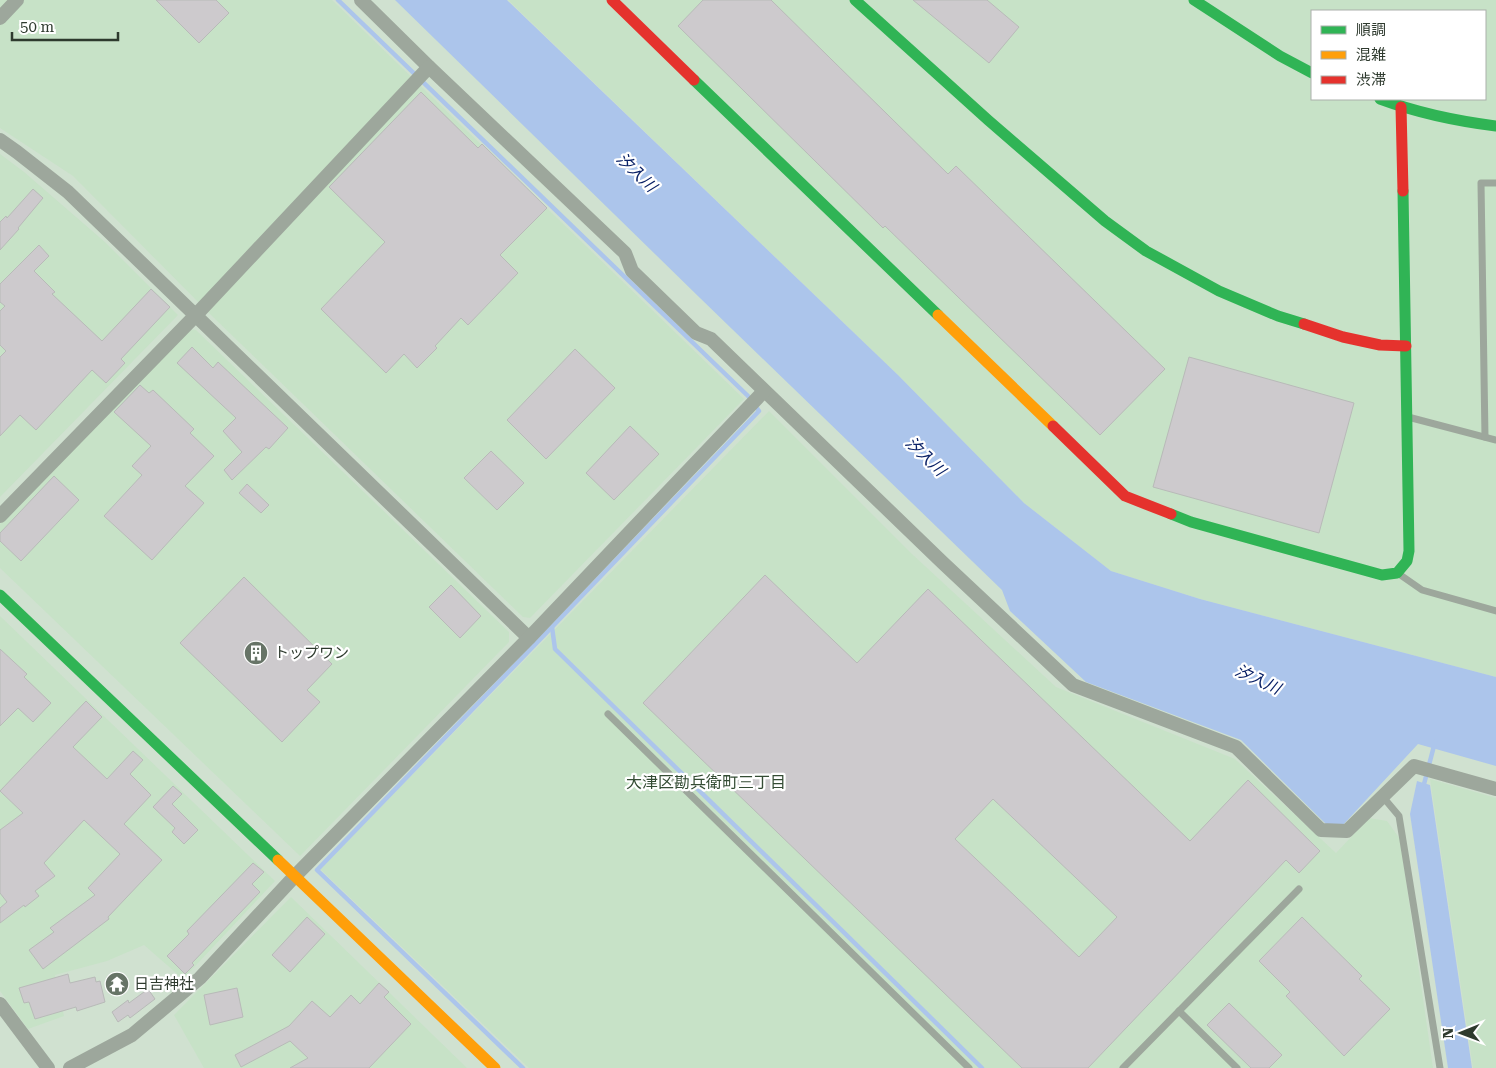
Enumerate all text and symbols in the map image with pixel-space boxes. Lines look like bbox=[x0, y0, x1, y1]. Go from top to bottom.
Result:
scale bar bbox=[12, 10, 119, 42]
legend bbox=[1311, 10, 1486, 100]
text: 50 m bbox=[20, 18, 55, 36]
text: 順調 bbox=[1356, 21, 1386, 39]
text: 混雑 bbox=[1356, 46, 1386, 64]
text: 渋滞 bbox=[1356, 71, 1386, 89]
water label: 汐入川 bbox=[613, 149, 662, 197]
water label: 汐入川 bbox=[902, 433, 951, 481]
building icon: トップワン bbox=[243, 640, 269, 666]
place label: トップワン bbox=[274, 644, 349, 662]
water label: 汐入川 bbox=[1232, 661, 1285, 699]
district label: 大津区勘兵衛町三丁目 bbox=[626, 773, 786, 792]
temple icon: 日吉神社 bbox=[104, 971, 130, 997]
place label: 日吉神社 bbox=[134, 975, 194, 993]
north arrow bbox=[1436, 1008, 1486, 1058]
text: N bbox=[1440, 1027, 1456, 1039]

